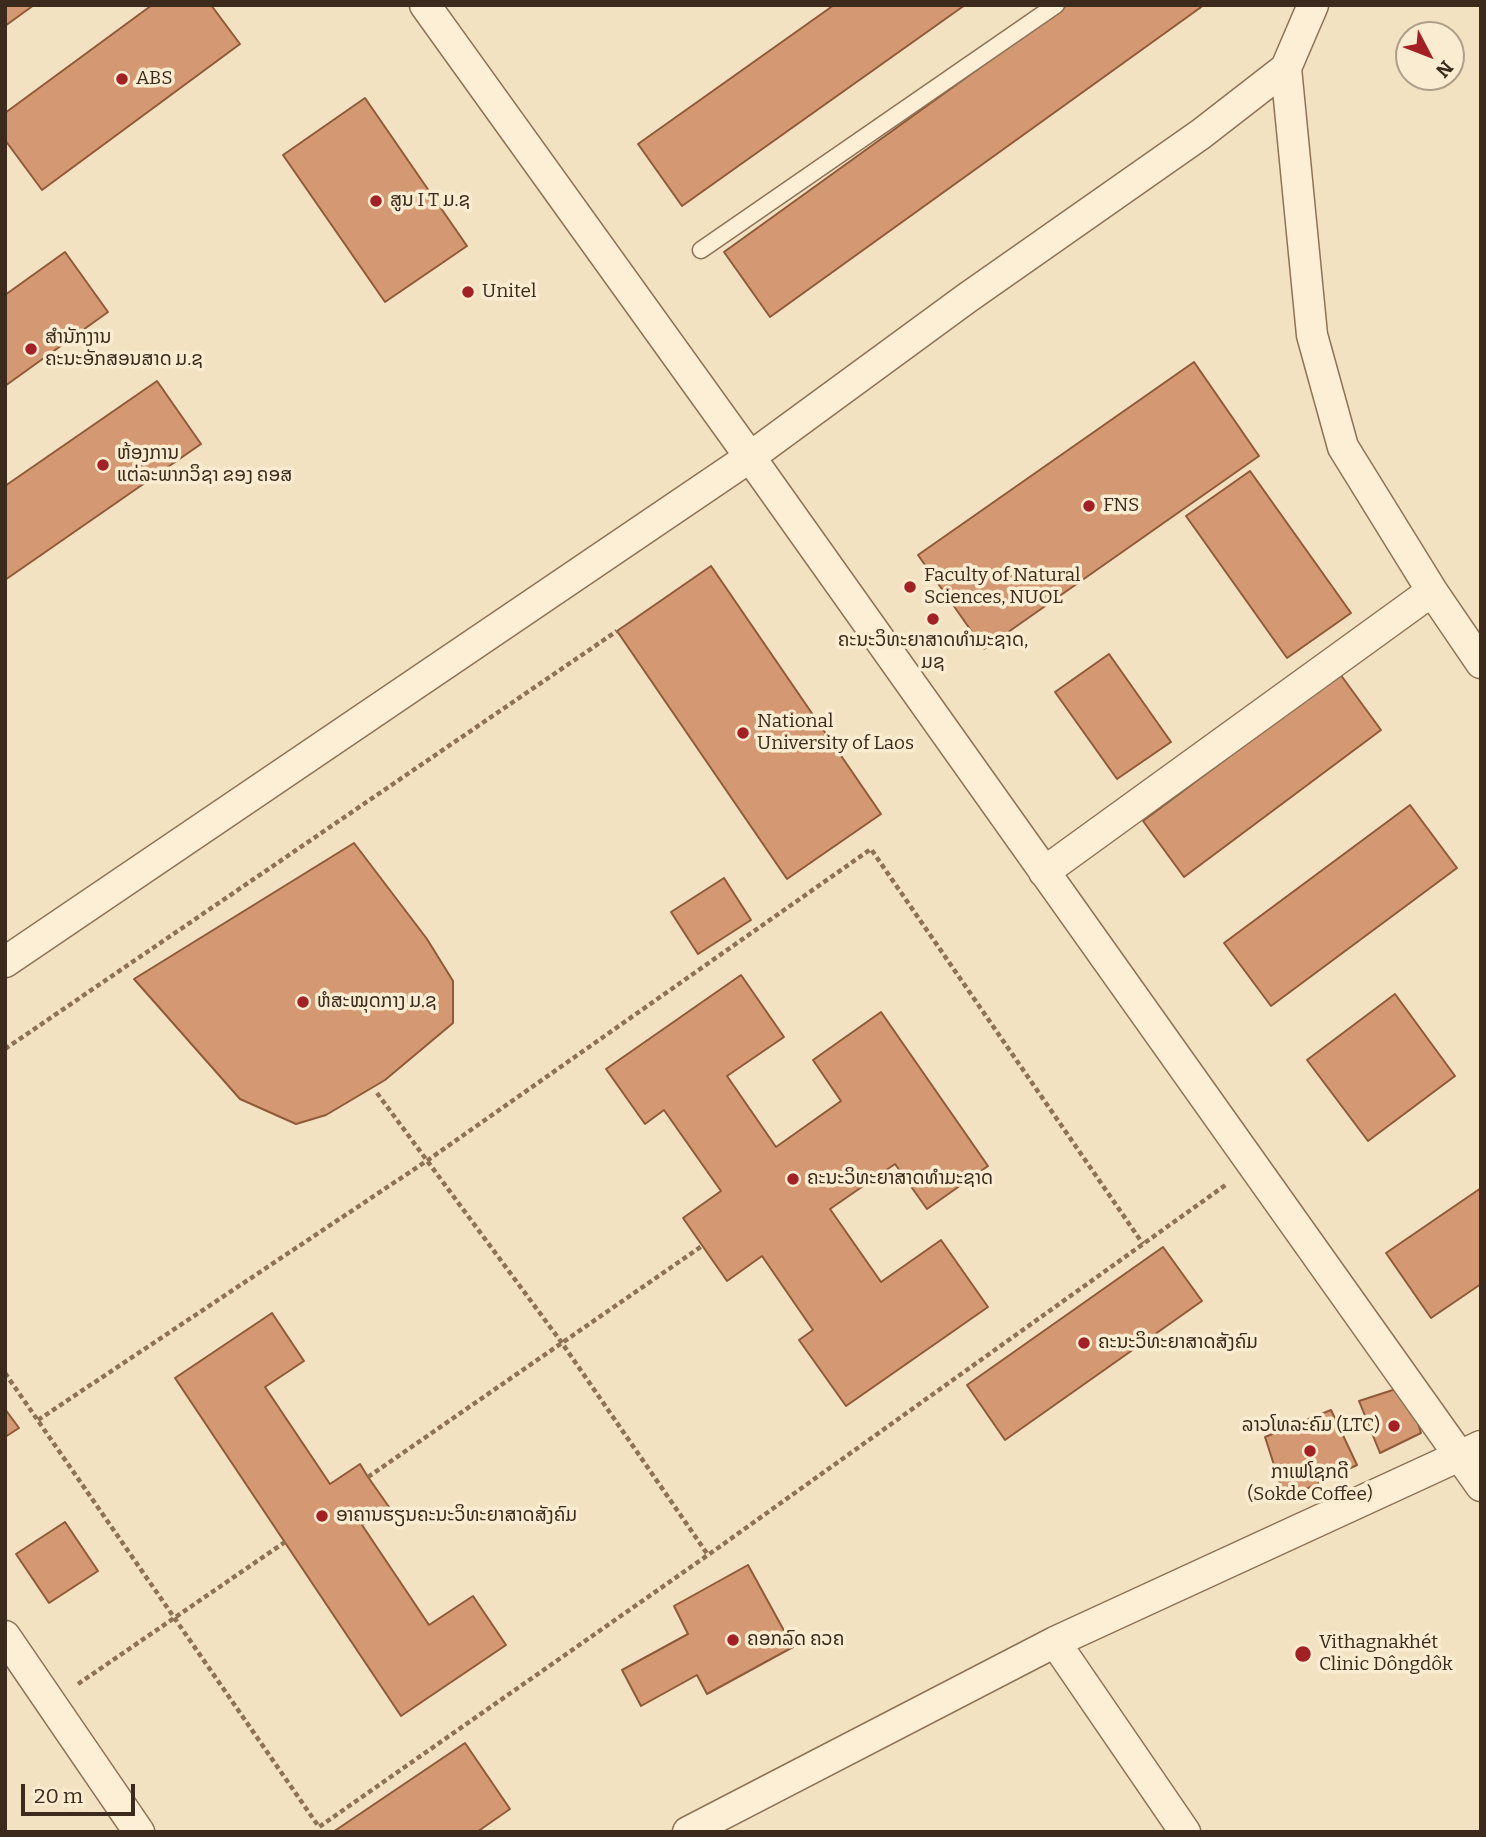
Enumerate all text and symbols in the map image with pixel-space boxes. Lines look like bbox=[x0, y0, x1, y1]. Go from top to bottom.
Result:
north arrow bbox=[1395, 21, 1465, 91]
text: N bbox=[1431, 56, 1458, 82]
place label: ABS bbox=[136, 68, 173, 90]
marker: ABS bbox=[114, 71, 130, 87]
place label: ສູນ I T ມ.ຊ bbox=[390, 190, 470, 212]
marker: ສູນ I T ມ.ຊ bbox=[368, 193, 384, 209]
place label: Unitel bbox=[482, 281, 536, 303]
marker: Unitel bbox=[460, 284, 476, 300]
place label: ສໍານັກງານ ຄະນະອັກສອນສາດ ມ.ຊ bbox=[45, 327, 203, 371]
marker: ສໍານັກງານ ຄະນະອັກສອນສາດ ມ.ຊ bbox=[23, 341, 39, 357]
place label: ຫ້ອງການ ແຕ່ລະພາກວິຊາ ຂອງ ຄອສ bbox=[117, 443, 292, 487]
marker: ຫ້ອງການ ແຕ່ລະພາກວິຊາ ຂອງ ຄອສ bbox=[95, 457, 111, 473]
place label: FNS bbox=[1103, 495, 1139, 517]
marker: FNS bbox=[1081, 498, 1097, 514]
place label: Faculty of Natural Sciences, NUOL bbox=[924, 565, 1081, 609]
marker: Faculty of Natural Sciences, NUOL bbox=[902, 579, 918, 595]
marker: ຄະນະວິທະຍາສາດທໍາມະຊາດ, ມຊ bbox=[925, 611, 941, 627]
place label: ຄະນະວິທະຍາສາດທໍາມະຊາດ, ມຊ bbox=[838, 630, 1028, 674]
place label: National University of Laos bbox=[757, 711, 914, 755]
marker: National University of Laos bbox=[735, 725, 751, 741]
place label: ຫໍສະໝຸດກາງ ມ.ຊ bbox=[317, 991, 437, 1013]
marker: ຫໍສະໝຸດກາງ ມ.ຊ bbox=[295, 994, 311, 1010]
place label: ຄະນະວິທະຍາສາດທຳມະຊາດ bbox=[807, 1168, 993, 1190]
marker: ຄະນະວິທະຍາສາດທຳມະຊາດ bbox=[785, 1171, 801, 1187]
place label: ຄະນະວິທະຍາສາດສັງຄົມ bbox=[1098, 1332, 1258, 1354]
marker: ຄະນະວິທະຍາສາດສັງຄົມ bbox=[1076, 1335, 1092, 1351]
place label: ລາວໂທລະຄົມ (LTC) bbox=[1242, 1415, 1380, 1437]
marker: ລາວໂທລະຄົມ (LTC) bbox=[1386, 1418, 1402, 1434]
marker: ກາເຟໂຊກດີ (Sokde Coffee) bbox=[1302, 1443, 1318, 1459]
place label: ກາເຟໂຊກດີ (Sokde Coffee) bbox=[1247, 1462, 1373, 1506]
place label: ອາຄານຮຽນຄະນະວິທະຍາສາດສັງຄົມ bbox=[336, 1505, 577, 1527]
marker: ອາຄານຮຽນຄະນະວິທະຍາສາດສັງຄົມ bbox=[314, 1508, 330, 1524]
place label: ຄອກລົດ ຄວຄ bbox=[747, 1629, 844, 1651]
marker: ຄອກລົດ ຄວຄ bbox=[725, 1632, 741, 1648]
place label: Vithagnakhét Clinic Dôngdôk bbox=[1319, 1632, 1453, 1676]
marker: Vithagnakhét Clinic Dôngdôk bbox=[1293, 1644, 1313, 1664]
scale bar bbox=[24, 1770, 138, 1814]
text: 20 m bbox=[34, 1783, 83, 1809]

